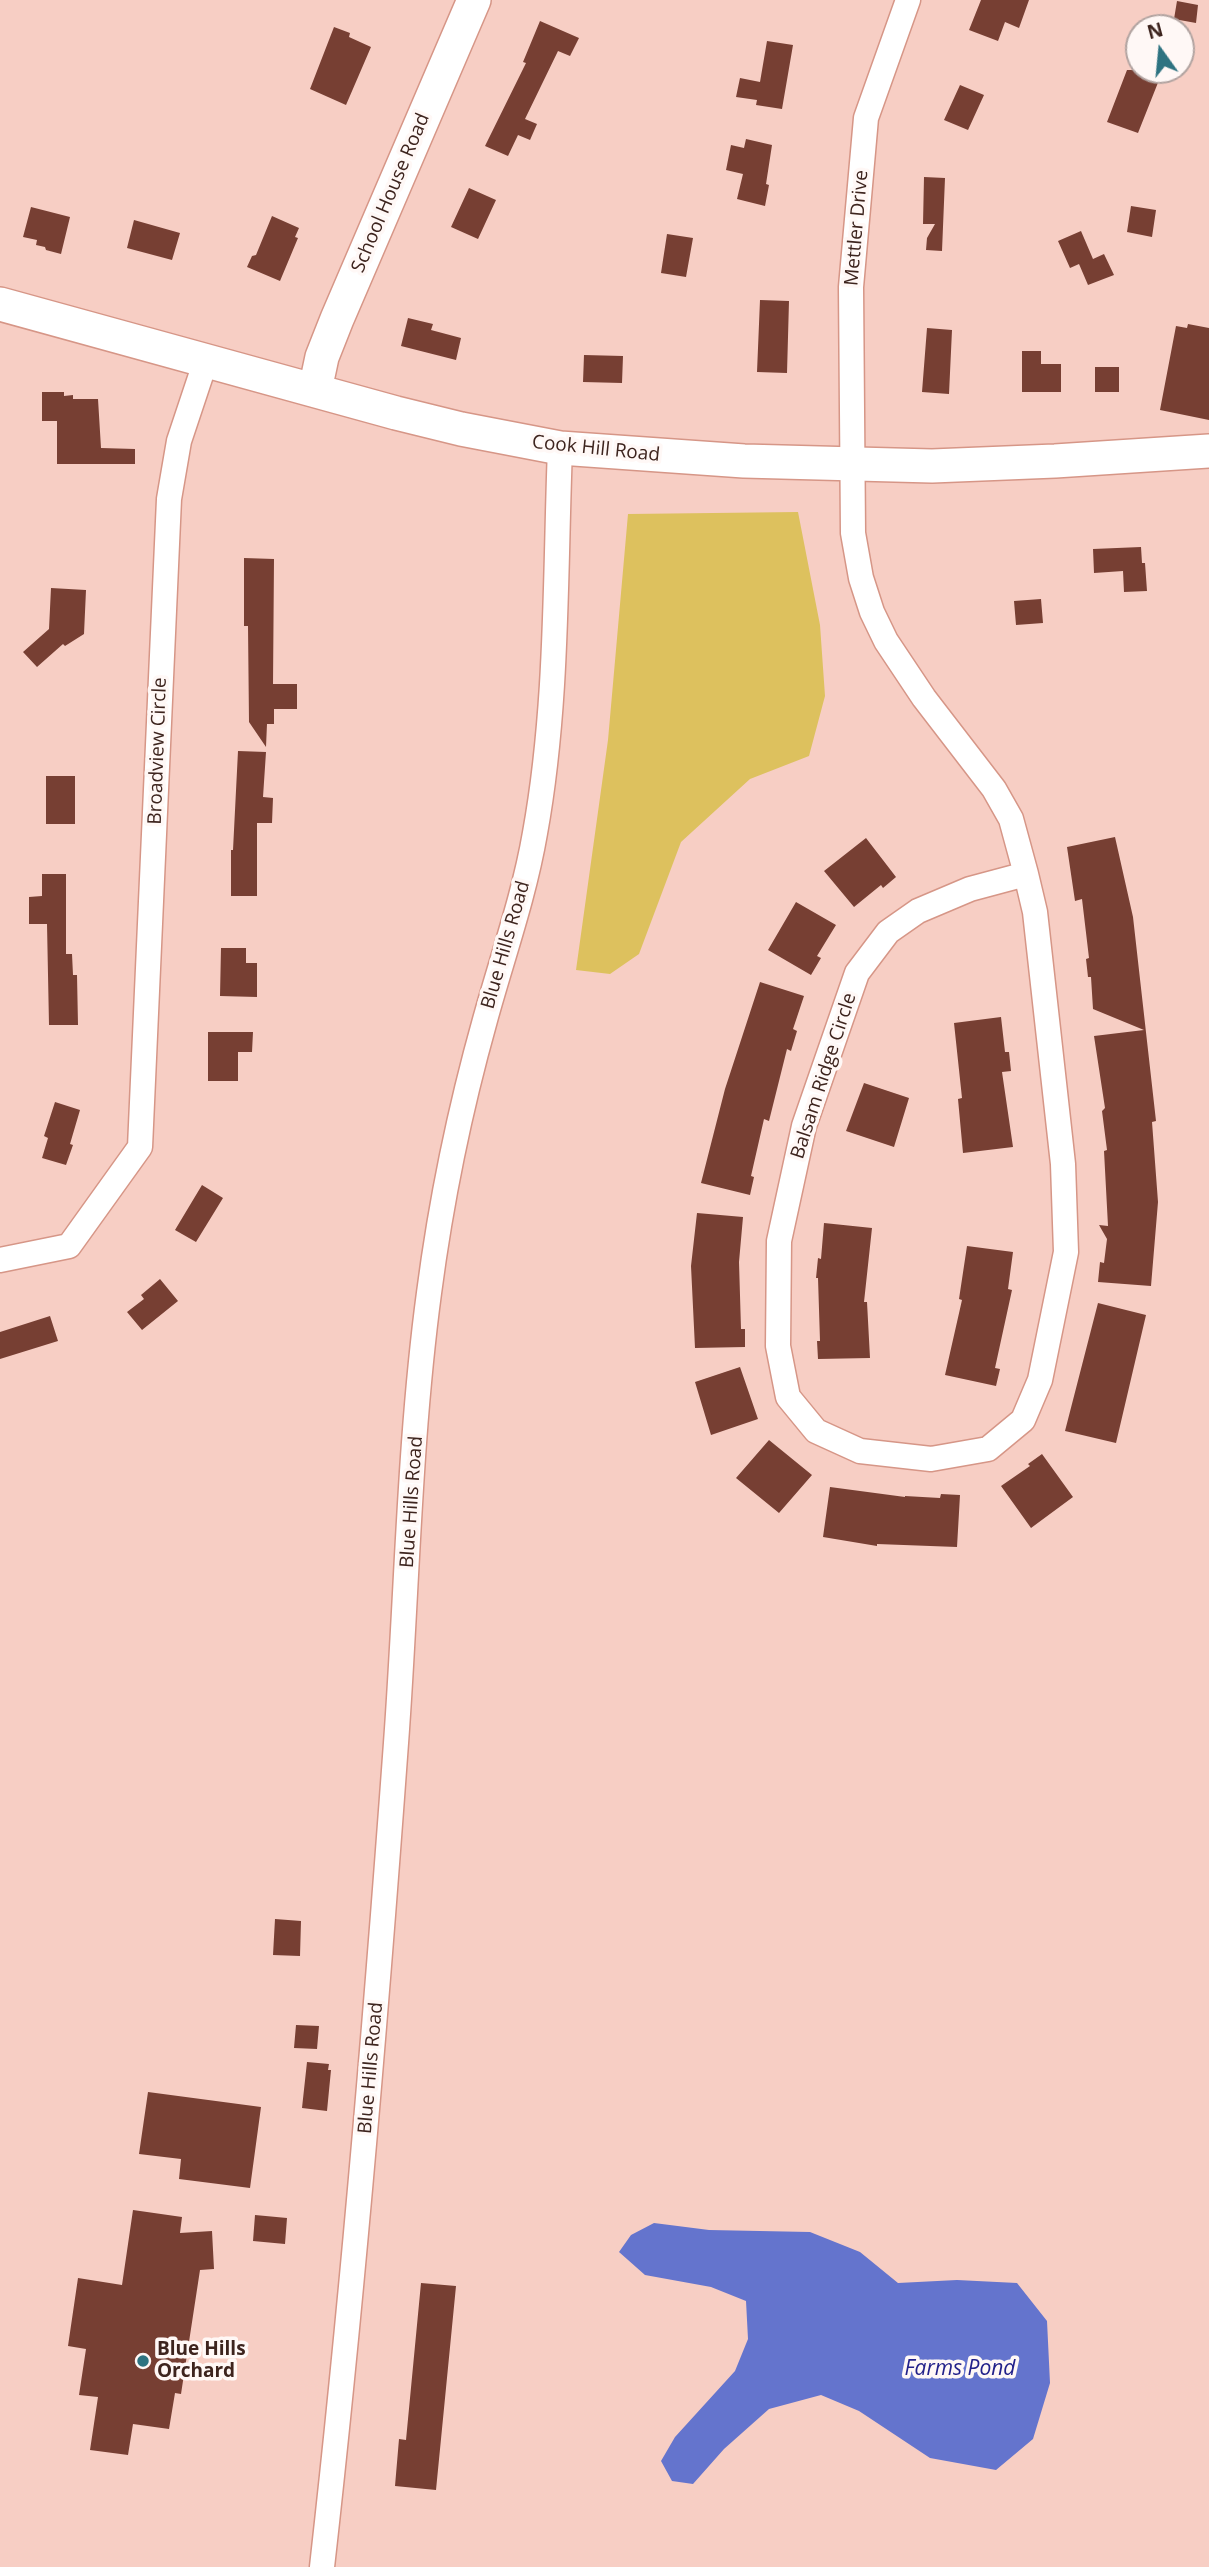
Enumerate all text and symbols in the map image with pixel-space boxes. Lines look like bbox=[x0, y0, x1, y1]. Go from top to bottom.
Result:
north arrow bbox=[1125, 14, 1195, 84]
text: N bbox=[1144, 16, 1166, 45]
street label: School House Road bbox=[347, 110, 435, 276]
street label: Mettler Drive bbox=[841, 169, 873, 287]
street label: Cook Hill Road bbox=[531, 431, 661, 467]
street label: Broadview Circle bbox=[144, 677, 172, 825]
street label: Blue Hills Road bbox=[477, 878, 535, 1012]
street label: Balsam Ridge Circle bbox=[786, 990, 862, 1162]
street label: Blue Hills Road bbox=[396, 1435, 428, 1569]
street label: Blue Hills Road bbox=[354, 2001, 388, 2135]
place label: Blue Hills Orchard bbox=[157, 2339, 246, 2383]
marker: Blue Hills Orchard bbox=[135, 2353, 151, 2369]
water label: Farms Pond bbox=[905, 2356, 1015, 2382]

